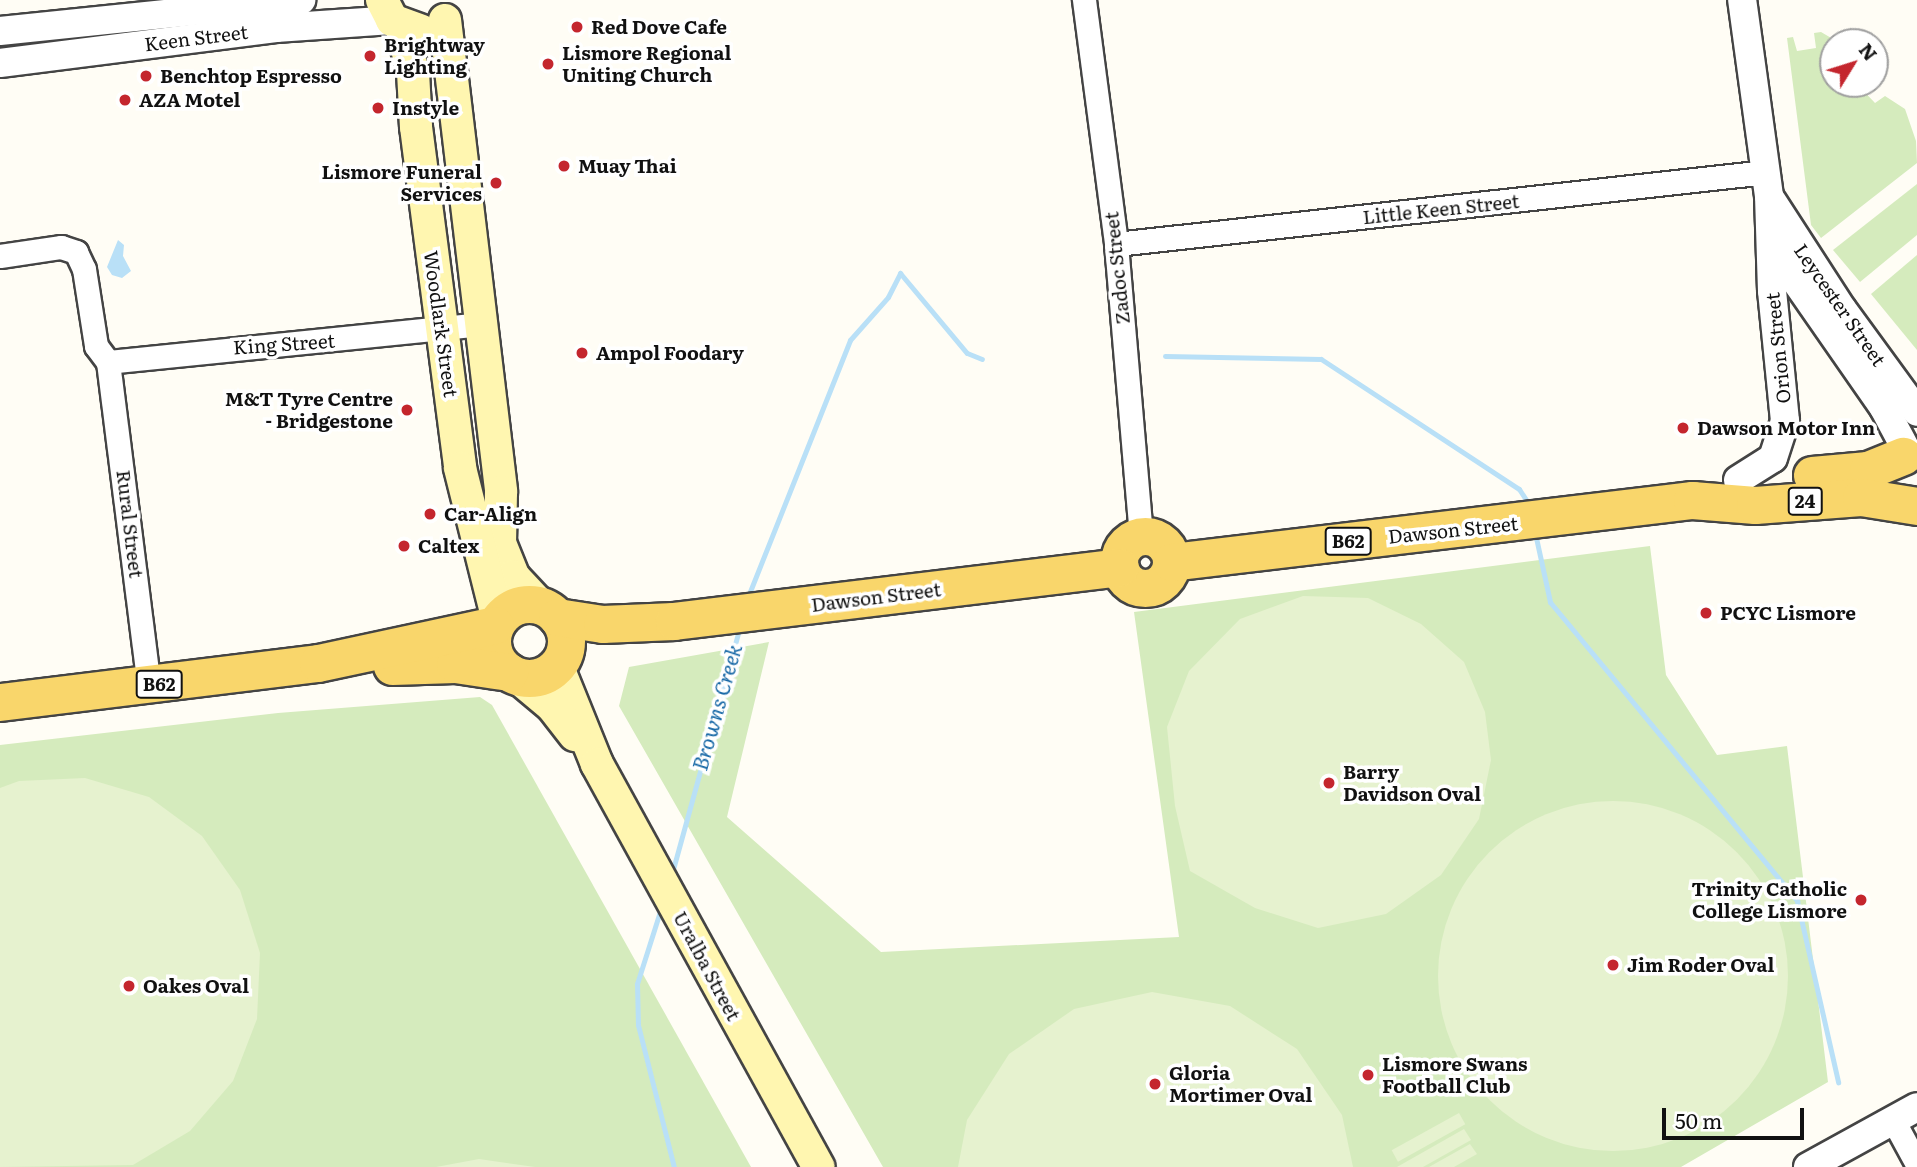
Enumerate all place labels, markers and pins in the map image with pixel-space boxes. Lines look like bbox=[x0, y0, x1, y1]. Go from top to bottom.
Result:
place label: Red Dove Cafe bbox=[591, 16, 727, 38]
marker: Red Dove Cafe bbox=[569, 19, 585, 35]
place label: Brightway Lighting bbox=[384, 34, 485, 78]
place label: Lismore Regional Uniting Church bbox=[562, 42, 731, 86]
marker: Brightway Lighting bbox=[362, 48, 378, 64]
marker: Lismore Regional Uniting Church bbox=[540, 56, 556, 72]
place label: Benchtop Espresso bbox=[160, 65, 342, 87]
marker: Benchtop Espresso bbox=[138, 68, 154, 84]
place label: AZA Motel bbox=[139, 89, 240, 111]
marker: AZA Motel bbox=[117, 92, 133, 108]
place label: Instyle bbox=[392, 97, 459, 119]
marker: Instyle bbox=[370, 100, 386, 116]
place label: Muay Thai bbox=[578, 155, 677, 177]
marker: Muay Thai bbox=[556, 158, 572, 174]
place label: Lismore Funeral Services bbox=[322, 161, 482, 205]
marker: Lismore Funeral Services bbox=[488, 175, 504, 191]
place label: Ampol Foodary bbox=[596, 342, 744, 364]
marker: Ampol Foodary bbox=[574, 345, 590, 361]
place label: M&T Tyre Centre - Bridgestone bbox=[225, 388, 393, 432]
marker: M&T Tyre Centre - Bridgestone bbox=[399, 402, 415, 418]
place label: Dawson Motor Inn bbox=[1697, 417, 1875, 439]
marker: Dawson Motor Inn bbox=[1675, 420, 1691, 436]
place label: Car-Align bbox=[444, 503, 537, 525]
marker: Car-Align bbox=[422, 506, 438, 522]
place label: Caltex bbox=[418, 535, 479, 557]
marker: Caltex bbox=[396, 538, 412, 554]
place label: PCYC Lismore bbox=[1720, 602, 1856, 624]
marker: PCYC Lismore bbox=[1698, 605, 1714, 621]
place label: Barry Davidson Oval bbox=[1343, 761, 1481, 805]
marker: Barry Davidson Oval bbox=[1321, 775, 1337, 791]
place label: Trinity Catholic College Lismore bbox=[1692, 878, 1847, 922]
marker: Trinity Catholic College Lismore bbox=[1853, 892, 1869, 908]
place label: Jim Roder Oval bbox=[1627, 954, 1774, 976]
marker: Jim Roder Oval bbox=[1605, 957, 1621, 973]
place label: Oakes Oval bbox=[143, 975, 249, 997]
marker: Oakes Oval bbox=[121, 978, 137, 994]
place label: Lismore Swans Football Club bbox=[1382, 1053, 1528, 1097]
place label: Gloria Mortimer Oval bbox=[1169, 1062, 1312, 1106]
marker: Lismore Swans Football Club bbox=[1360, 1067, 1376, 1083]
marker: Gloria Mortimer Oval bbox=[1147, 1076, 1163, 1092]

